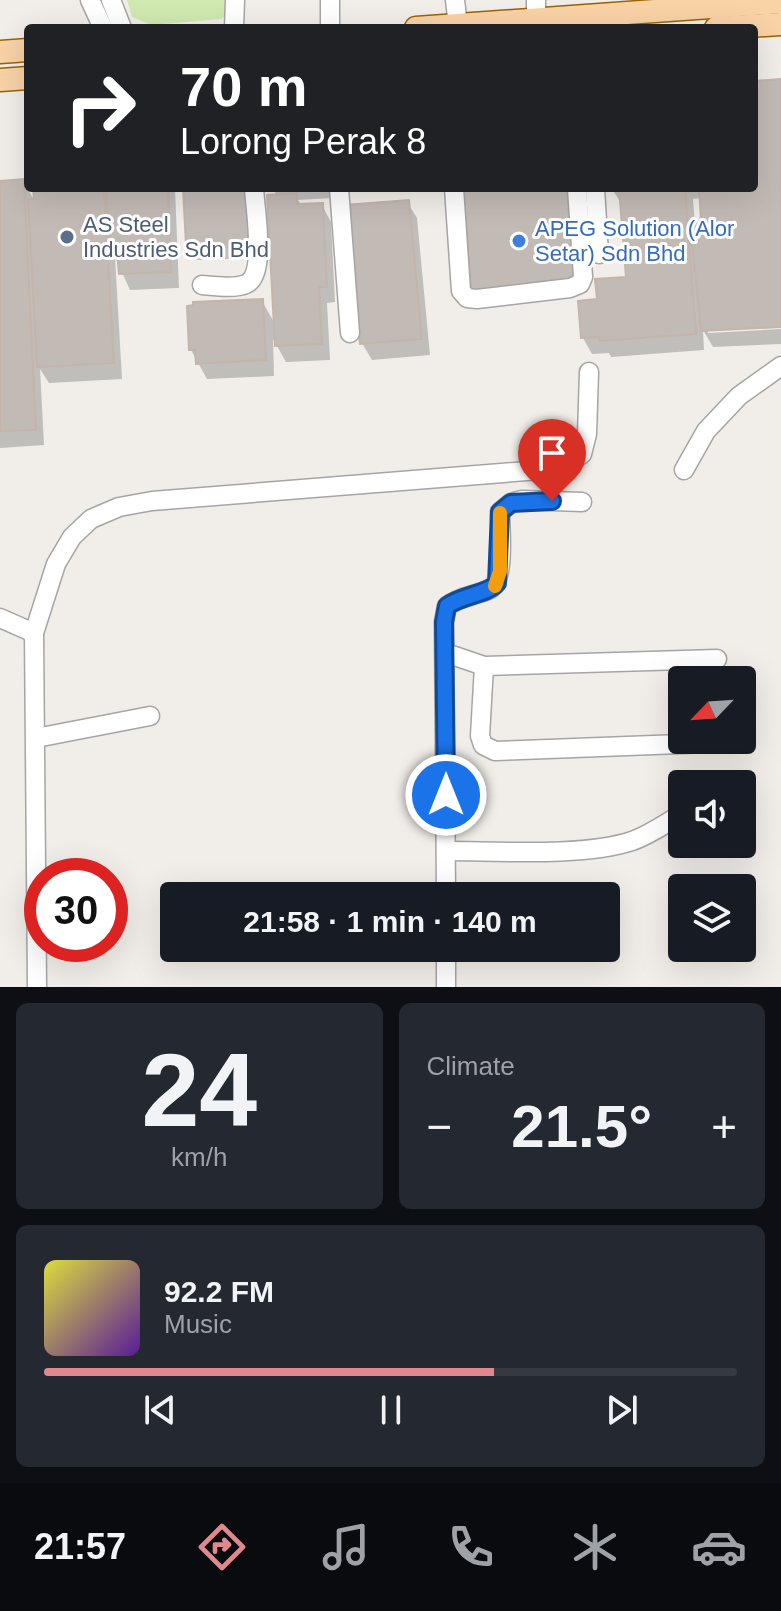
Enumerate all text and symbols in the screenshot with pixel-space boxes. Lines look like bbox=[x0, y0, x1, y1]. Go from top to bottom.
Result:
text: 70 m bbox=[180, 55, 308, 118]
icon: right bbox=[48, 56, 152, 160]
text: Lorong Perak 8 bbox=[180, 121, 426, 162]
place label: AS Steel Industries Sdn Bhd bbox=[83, 212, 269, 262]
place label: APEG Solution (Alor Setar) Sdn Bhd bbox=[535, 216, 734, 266]
marker: AS Steel Industries Sdn Bhd bbox=[58, 228, 76, 246]
marker: APEG Solution (Alor Setar) Sdn Bhd bbox=[510, 232, 528, 250]
pin bbox=[518, 419, 586, 501]
icon: arrive bbox=[530, 431, 574, 475]
north arrow bbox=[668, 666, 756, 754]
map controls bbox=[668, 666, 756, 962]
position arrow bbox=[404, 753, 488, 837]
button: sound bbox=[668, 770, 756, 858]
speed limit sign: 30 bbox=[24, 858, 128, 962]
button: layers bbox=[668, 874, 756, 962]
text: 21:58 · 1 min · 140 m bbox=[243, 905, 537, 938]
text: 24 bbox=[141, 1032, 257, 1148]
text: Climate bbox=[427, 1051, 515, 1081]
text: 21.5° bbox=[511, 1093, 652, 1160]
text: − bbox=[427, 1102, 452, 1151]
text: + bbox=[711, 1102, 737, 1151]
text: km/h bbox=[171, 1142, 227, 1172]
text: 92.2 FM bbox=[164, 1275, 274, 1308]
text: Music bbox=[164, 1309, 232, 1339]
icon: previous bbox=[138, 1388, 182, 1432]
icon: pause bbox=[369, 1388, 413, 1432]
icon: next bbox=[600, 1388, 644, 1432]
icon: directions bbox=[194, 1519, 250, 1575]
icon: music bbox=[318, 1519, 374, 1575]
icon: phone bbox=[443, 1519, 499, 1575]
icon: climate bbox=[567, 1519, 623, 1575]
icon: car bbox=[691, 1519, 747, 1575]
text: 21:57 bbox=[34, 1526, 126, 1567]

